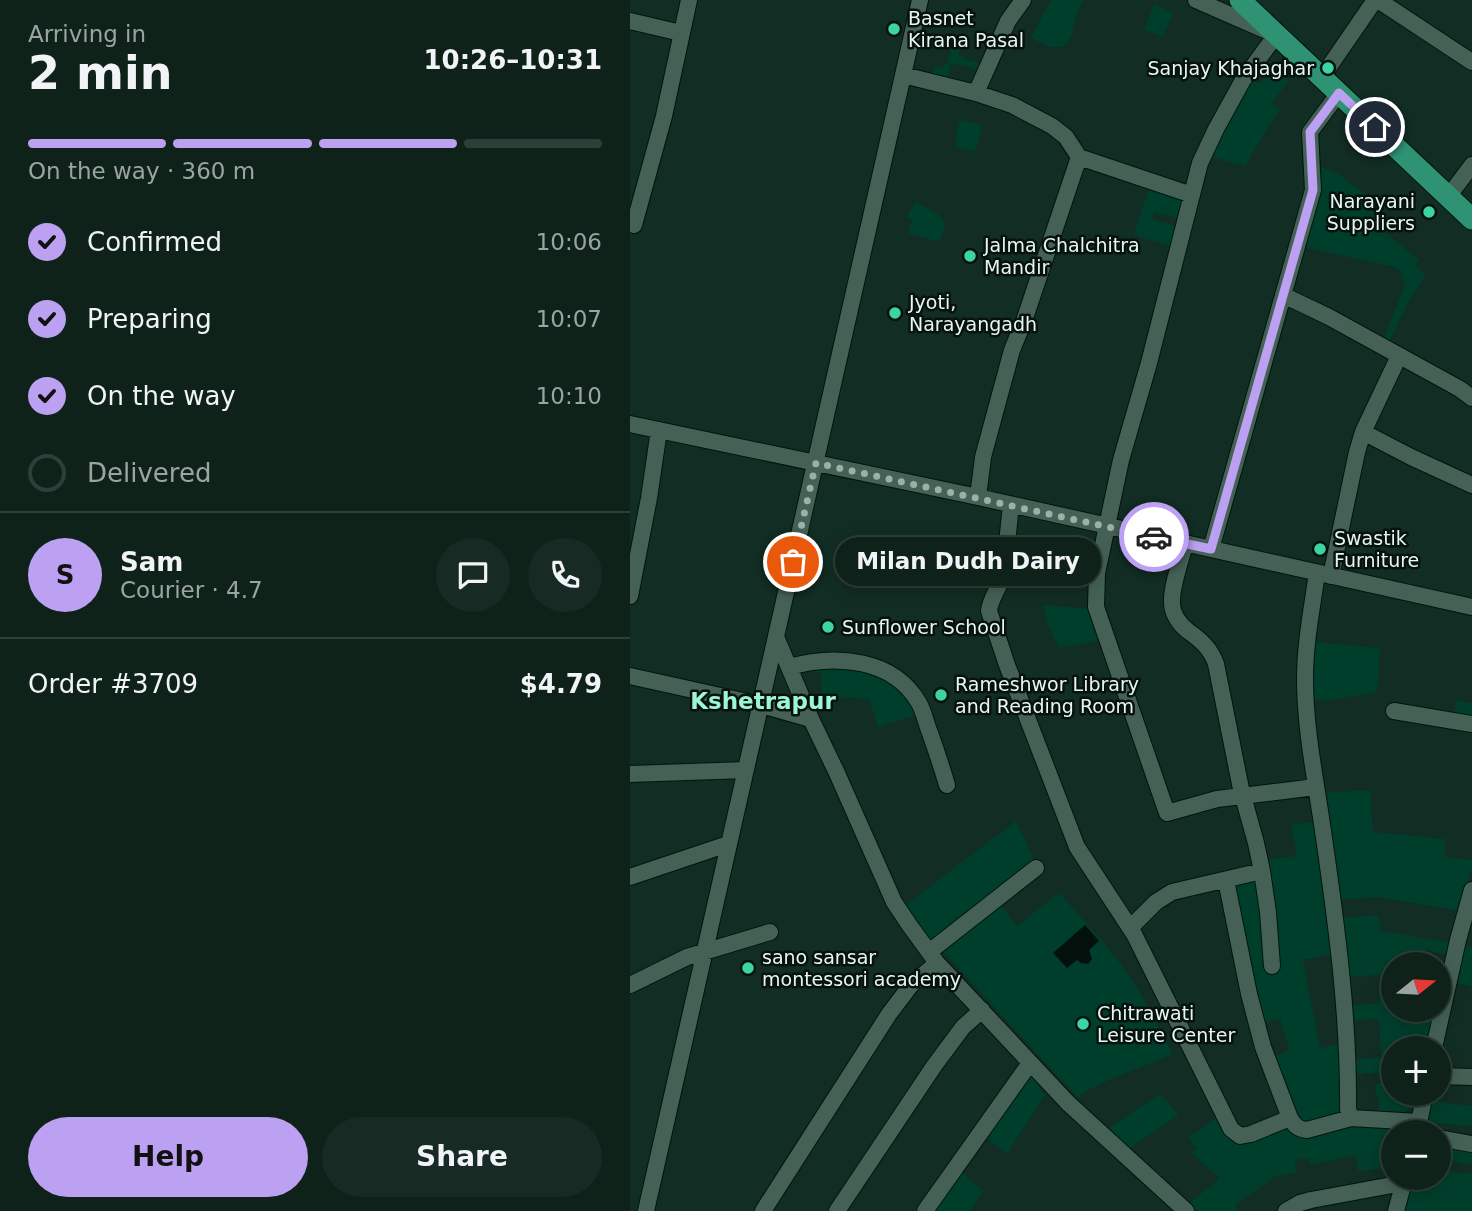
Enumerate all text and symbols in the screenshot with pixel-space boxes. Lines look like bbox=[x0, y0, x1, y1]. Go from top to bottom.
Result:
place label: Basnet Kirana Pasal bbox=[908, 7, 1024, 51]
text: Arriving in bbox=[28, 21, 146, 47]
marker: Basnet Kirana Pasal bbox=[886, 21, 902, 37]
text: 10:26–10:31 bbox=[423, 45, 602, 75]
text: 2 min bbox=[28, 46, 172, 100]
place label: Sanjay Khajaghar bbox=[1147, 57, 1314, 79]
marker: Sanjay Khajaghar bbox=[1320, 60, 1336, 76]
pin bbox=[1345, 97, 1405, 157]
icon: home bbox=[1356, 108, 1394, 146]
text: On the way · 360 m bbox=[28, 158, 255, 184]
place label: Narayani Suppliers bbox=[1327, 190, 1415, 234]
marker: Narayani Suppliers bbox=[1421, 204, 1437, 220]
icon: check bbox=[28, 223, 66, 261]
text: Confirmed bbox=[87, 227, 222, 257]
text: 10:06 bbox=[536, 229, 602, 255]
place label: Jalma Chalchitra Mandir bbox=[983, 234, 1140, 278]
marker: Jalma Chalchitra Mandir bbox=[962, 248, 978, 264]
place label: Jyoti, Narayangadh bbox=[908, 291, 1037, 335]
icon: check bbox=[28, 300, 66, 338]
text: Preparing bbox=[87, 304, 212, 334]
marker: Jyoti, Narayangadh bbox=[887, 305, 903, 321]
text: 10:07 bbox=[536, 306, 602, 332]
icon: check bbox=[28, 377, 66, 415]
text: On the way bbox=[87, 381, 236, 411]
text: 10:10 bbox=[536, 383, 602, 409]
text: Delivered bbox=[87, 458, 211, 488]
courier bbox=[1119, 502, 1189, 572]
icon: car bbox=[1135, 518, 1173, 556]
place label: Swastik Furniture bbox=[1334, 527, 1419, 571]
pin bbox=[763, 532, 823, 592]
button: chat bbox=[436, 538, 510, 612]
button: phone bbox=[528, 538, 602, 612]
callout: Milan Dudh Dairy bbox=[835, 538, 1101, 586]
marker: Swastik Furniture bbox=[1312, 541, 1328, 557]
icon: bag bbox=[774, 543, 812, 581]
text: Sam bbox=[120, 547, 183, 577]
text: Milan Dudh Dairy bbox=[856, 548, 1080, 574]
text: S bbox=[56, 560, 74, 590]
text: Courier · 4.7 bbox=[120, 577, 263, 603]
place label: Sunflower School bbox=[842, 616, 1006, 638]
marker: Sunflower School bbox=[820, 619, 836, 635]
text: Order #3709 bbox=[28, 669, 198, 699]
text: $4.79 bbox=[520, 669, 602, 699]
place label: Rameshwor Library and Reading Room bbox=[955, 673, 1139, 717]
marker: Rameshwor Library and Reading Room bbox=[933, 687, 949, 703]
district label: Kshetrapur bbox=[690, 688, 836, 714]
place label: sano sansar montessori academy bbox=[762, 946, 961, 990]
north arrow bbox=[1381, 952, 1451, 1022]
map controls bbox=[1381, 952, 1451, 1190]
marker: sano sansar montessori academy bbox=[740, 960, 756, 976]
place label: Chitrawati Leisure Center bbox=[1097, 1002, 1235, 1046]
marker: Chitrawati Leisure Center bbox=[1075, 1016, 1091, 1032]
button: + bbox=[1381, 1036, 1451, 1106]
button: Help bbox=[28, 1117, 308, 1197]
button: Share bbox=[322, 1117, 602, 1197]
button: − bbox=[1381, 1120, 1451, 1190]

